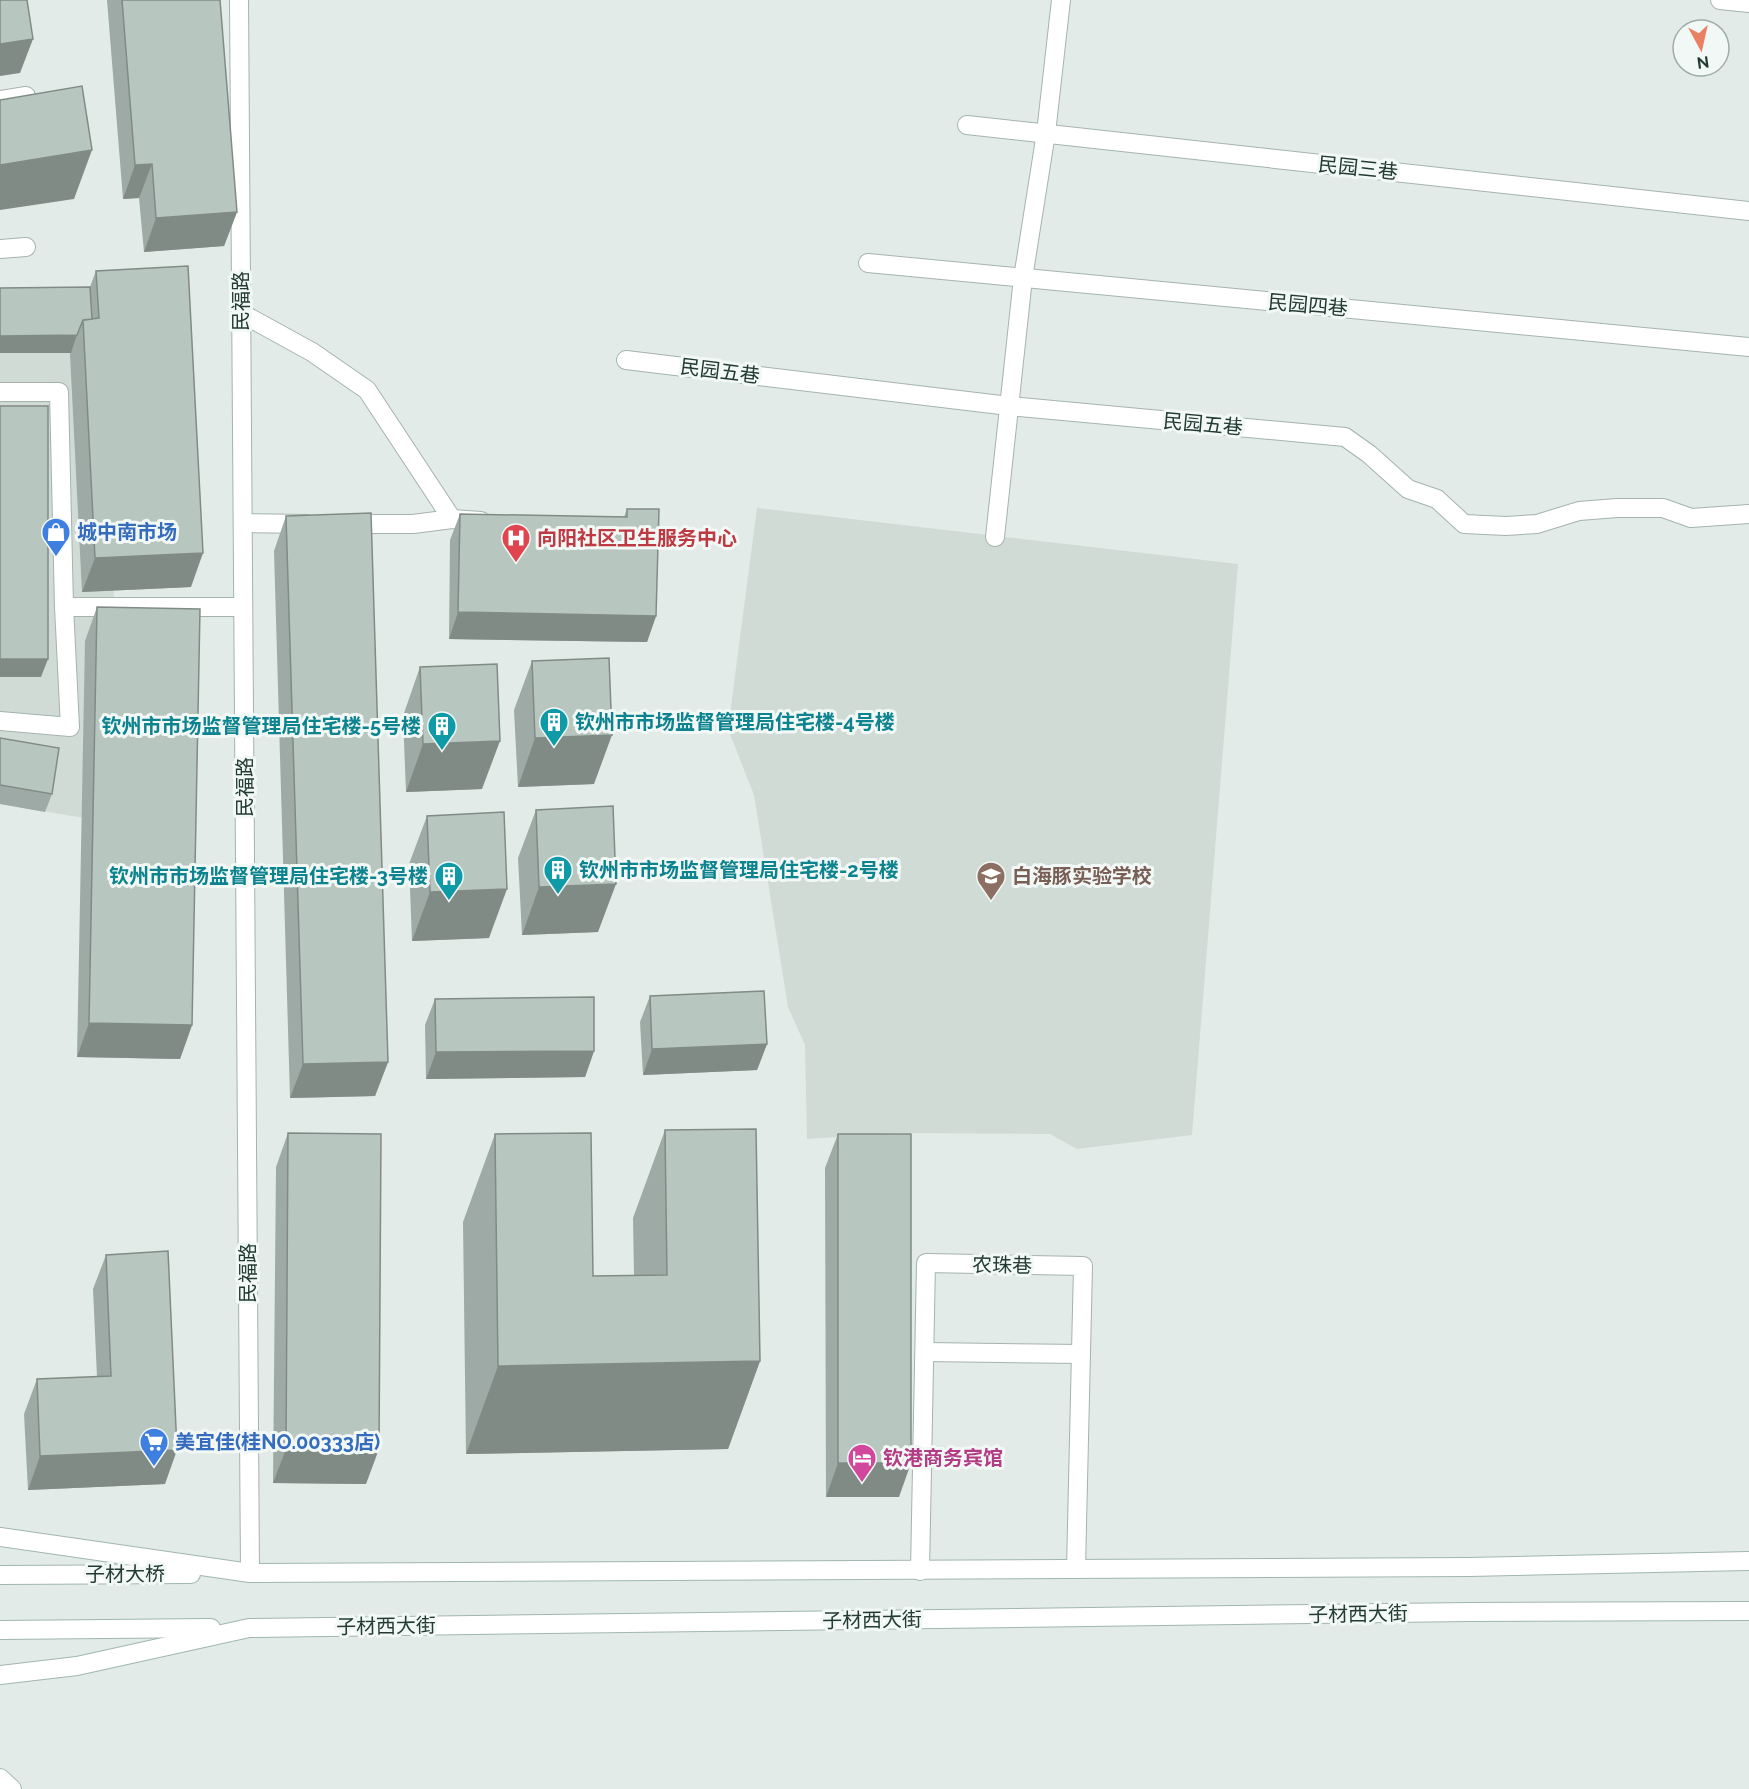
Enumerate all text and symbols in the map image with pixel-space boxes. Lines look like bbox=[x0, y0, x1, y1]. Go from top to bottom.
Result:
north arrow bbox=[1671, 18, 1731, 78]
text: N bbox=[1696, 52, 1710, 73]
street label: 民园三巷 bbox=[1317, 152, 1399, 184]
street label: 民福路 bbox=[229, 271, 253, 331]
street label: 民园四巷 bbox=[1267, 290, 1349, 320]
street label: 民园五巷 bbox=[679, 354, 761, 388]
street label: 民园五巷 bbox=[1162, 409, 1244, 439]
shop icon: 城中南市场 bbox=[40, 516, 72, 558]
place label: 城中南市场 bbox=[77, 520, 177, 544]
hospital icon: 向阳社区卫生服务中心 bbox=[500, 522, 532, 564]
place label: 向阳社区卫生服务中心 bbox=[537, 526, 737, 550]
building icon: 钦州市市场监督管理局住宅楼-4号楼 bbox=[538, 706, 570, 748]
building icon: 钦州市市场监督管理局住宅楼-5号楼 bbox=[426, 710, 458, 752]
place label: 钦州市市场监督管理局住宅楼-4号楼 bbox=[575, 710, 895, 734]
place label: 钦州市市场监督管理局住宅楼-5号楼 bbox=[102, 714, 421, 738]
street label: 民福路 bbox=[233, 757, 257, 817]
building icon: 钦州市市场监督管理局住宅楼-2号楼 bbox=[542, 854, 574, 896]
place label: 钦州市市场监督管理局住宅楼-2号楼 bbox=[579, 858, 899, 882]
building icon: 钦州市市场监督管理局住宅楼-3号楼 bbox=[433, 860, 465, 902]
school or university icon: 白海豚实验学校 bbox=[975, 860, 1007, 902]
place label: 钦州市市场监督管理局住宅楼-3号楼 bbox=[109, 864, 428, 888]
place label: 白海豚实验学校 bbox=[1012, 864, 1152, 888]
street label: 民福路 bbox=[236, 1243, 260, 1303]
street label: 农珠巷 bbox=[972, 1252, 1032, 1278]
supermarket icon: 美宜佳(桂NO.00333店) bbox=[138, 1426, 170, 1468]
place label: 美宜佳(桂NO.00333店) bbox=[175, 1430, 380, 1454]
hotel icon: 钦港商务宾馆 bbox=[846, 1442, 878, 1484]
place label: 钦港商务宾馆 bbox=[883, 1446, 1003, 1470]
street label: 子材大桥 bbox=[85, 1562, 165, 1586]
street label: 子材西大街 bbox=[1308, 1601, 1408, 1627]
street label: 子材西大街 bbox=[822, 1607, 922, 1633]
street label: 子材西大街 bbox=[336, 1613, 436, 1639]

